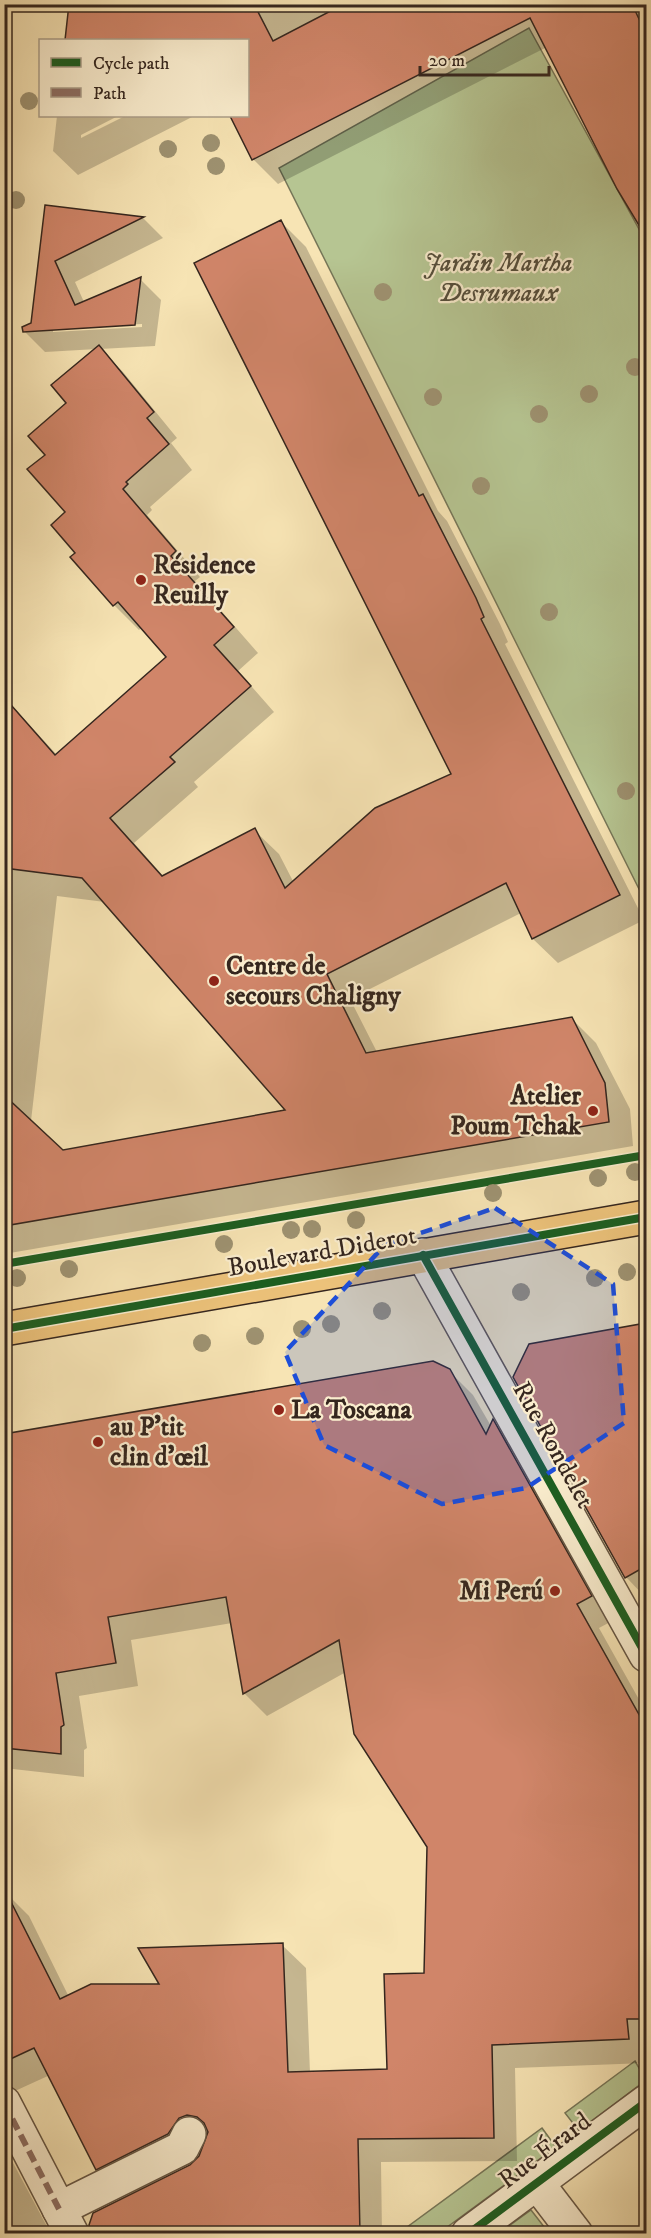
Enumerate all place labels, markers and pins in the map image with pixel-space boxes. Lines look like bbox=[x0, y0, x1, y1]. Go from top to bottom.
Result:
place label: Résidence Reuilly bbox=[153, 549, 256, 612]
marker: Résidence Reuilly bbox=[134, 573, 148, 587]
place label: Centre de secours Chaligny bbox=[226, 950, 401, 1013]
marker: Centre de secours Chaligny bbox=[207, 974, 221, 988]
place label: Atelier Poum Tchak bbox=[450, 1080, 582, 1143]
marker: Atelier Poum Tchak bbox=[586, 1104, 600, 1118]
place label: La Toscana bbox=[291, 1394, 412, 1427]
marker: La Toscana bbox=[272, 1403, 286, 1417]
place label: au P'tit clin d'œil bbox=[110, 1411, 209, 1474]
marker: au P'tit clin d'œil bbox=[91, 1435, 105, 1449]
place label: Mi Perú bbox=[459, 1575, 543, 1608]
marker: Mi Perú bbox=[548, 1584, 562, 1598]

